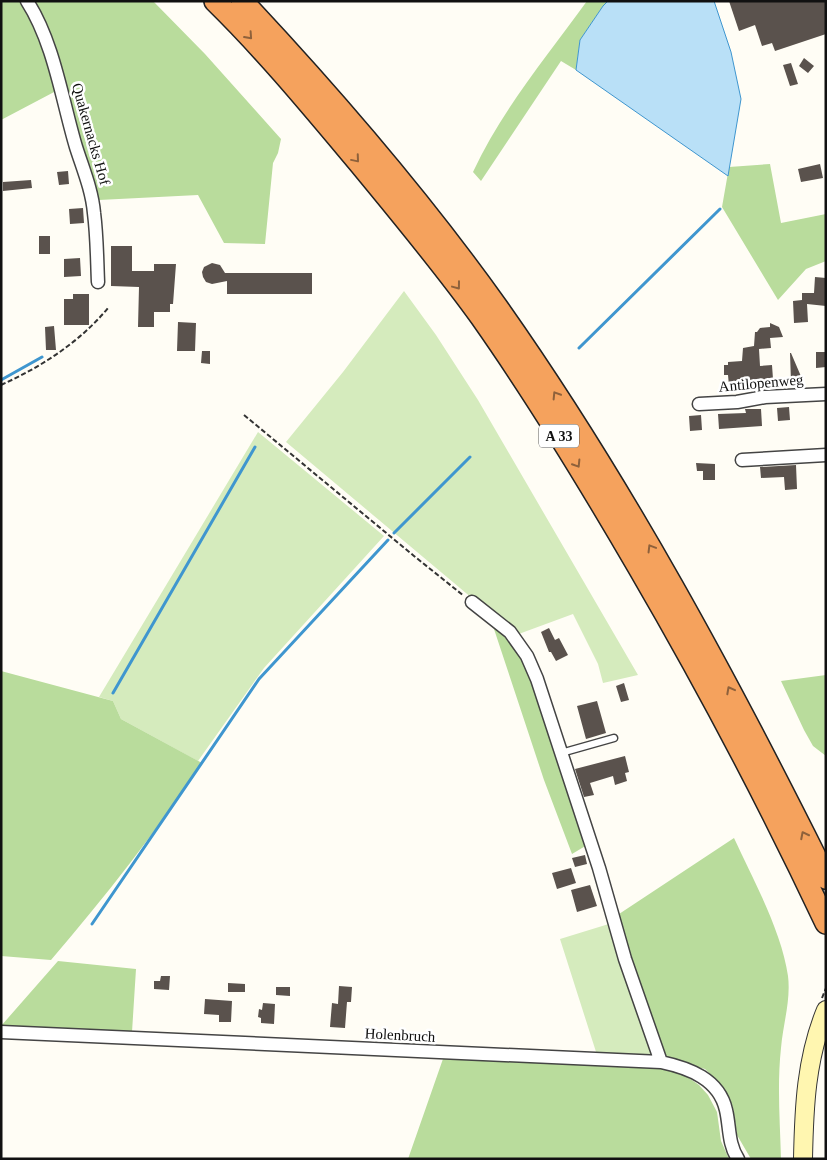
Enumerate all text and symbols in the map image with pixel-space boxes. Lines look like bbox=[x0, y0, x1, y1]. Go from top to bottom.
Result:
one-way arrow bbox=[243, 31, 252, 40]
street label: Quakernacks Hof bbox=[69, 81, 113, 187]
one-way arrow bbox=[350, 153, 358, 162]
one-way arrow bbox=[451, 280, 460, 290]
street label: Antilopenweg bbox=[718, 371, 805, 395]
one-way arrow bbox=[553, 391, 563, 400]
road number: A 33 bbox=[539, 424, 579, 448]
one-way arrow bbox=[570, 459, 580, 468]
one-way arrow bbox=[648, 544, 658, 553]
one-way arrow bbox=[726, 686, 736, 695]
one-way arrow bbox=[800, 831, 810, 840]
street label: Holenbruch bbox=[364, 1025, 436, 1045]

